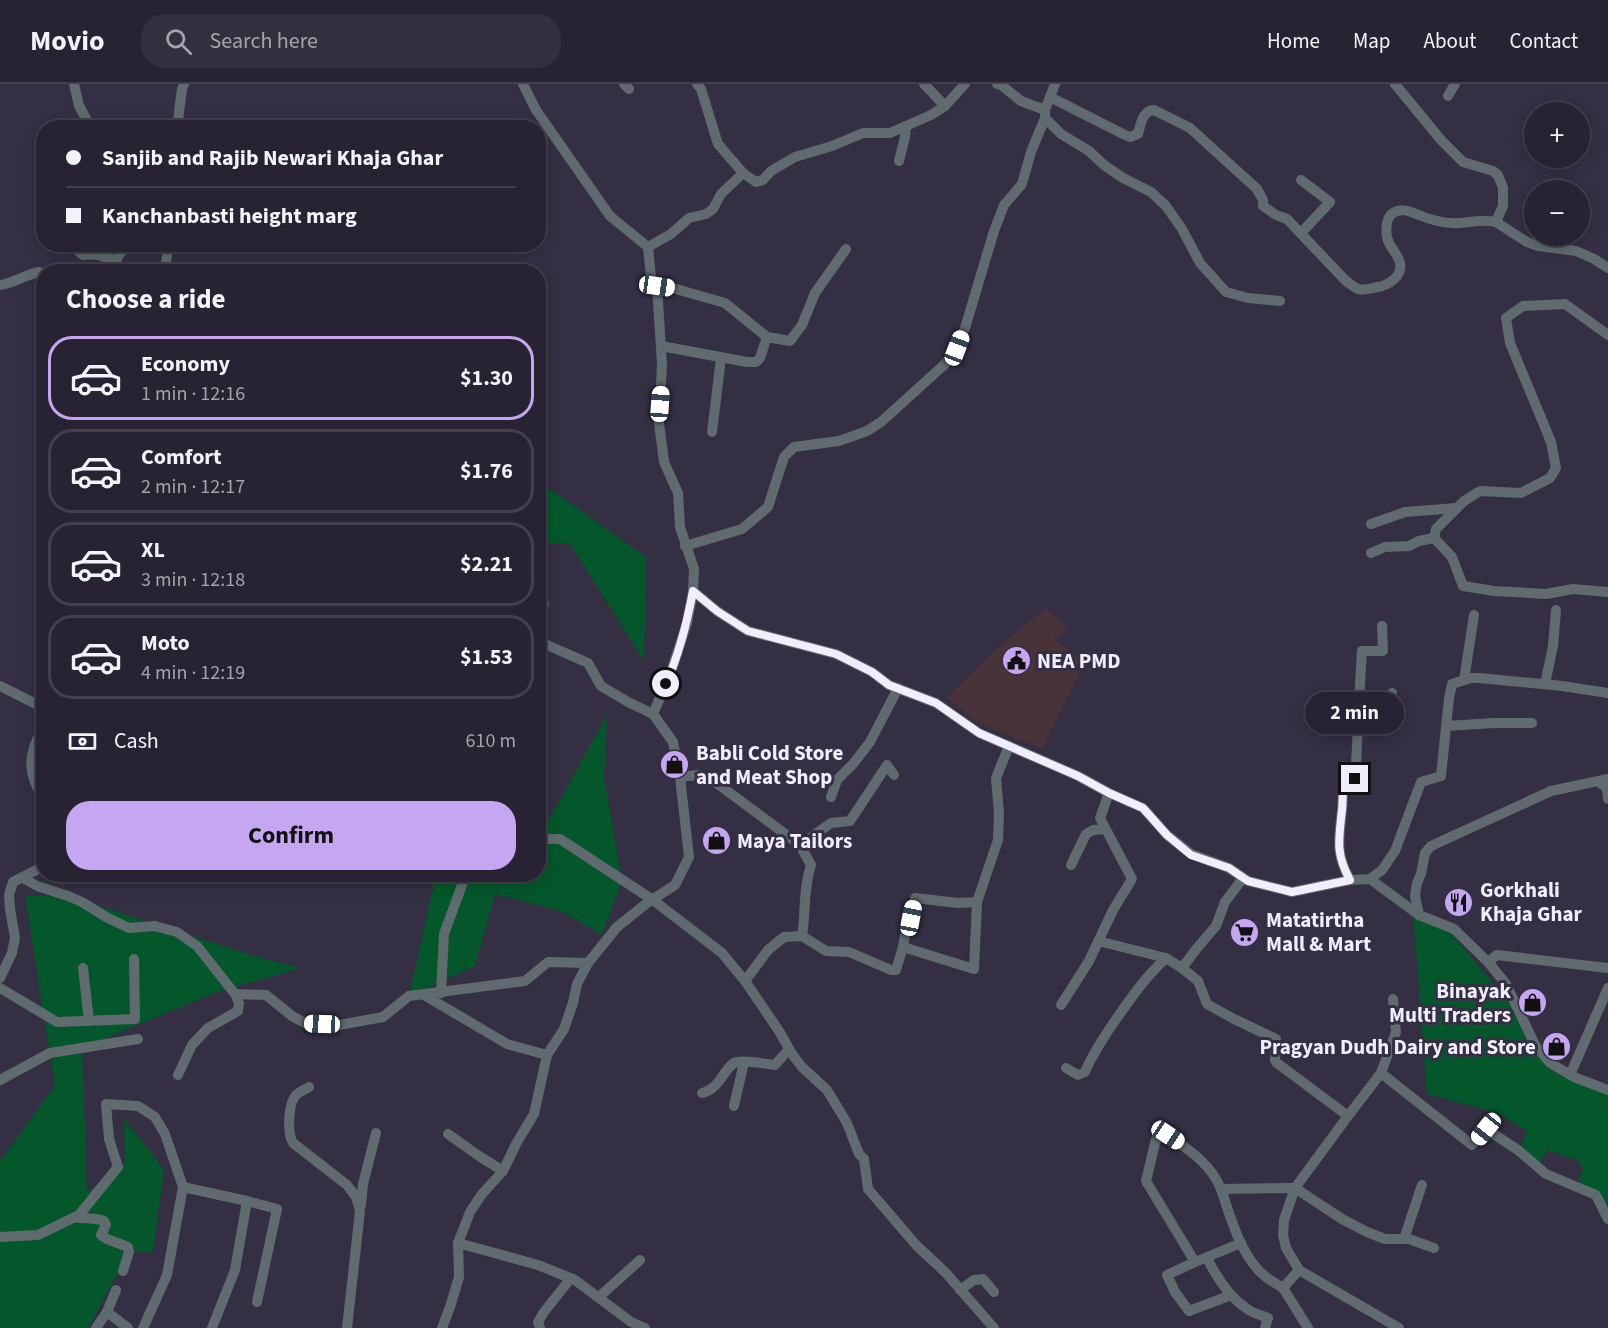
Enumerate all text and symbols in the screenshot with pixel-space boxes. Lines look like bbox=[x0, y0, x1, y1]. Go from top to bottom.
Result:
search box bbox=[141, 14, 561, 68]
text: Movio bbox=[30, 21, 105, 61]
icon: search bbox=[162, 25, 195, 58]
text: Search here bbox=[210, 25, 318, 57]
text: Home bbox=[1267, 26, 1320, 56]
text: Map bbox=[1353, 26, 1391, 56]
text: About bbox=[1424, 26, 1476, 56]
text: Contact bbox=[1509, 26, 1578, 56]
map controls bbox=[1524, 102, 1590, 246]
button: + bbox=[1524, 102, 1590, 168]
text: Sanjib and Rajib Newari Khaja Ghar bbox=[102, 142, 443, 174]
button: − bbox=[1524, 180, 1590, 246]
text: Kanchanbasti height marg bbox=[102, 200, 357, 232]
car bbox=[638, 275, 676, 297]
text: Choose a ride bbox=[66, 280, 226, 319]
car bbox=[942, 328, 972, 368]
text: Economy bbox=[141, 348, 230, 380]
icon: car bbox=[69, 351, 123, 405]
text: $1.30 bbox=[460, 362, 513, 394]
text: 1 min · 12:16 bbox=[141, 380, 245, 408]
car bbox=[650, 385, 670, 423]
text: Comfort bbox=[141, 441, 222, 473]
icon: car bbox=[69, 444, 123, 498]
text: $1.76 bbox=[460, 455, 513, 487]
text: 2 min · 12:17 bbox=[141, 473, 245, 501]
text: XL bbox=[141, 534, 165, 566]
icon: car bbox=[69, 537, 123, 591]
text: $2.21 bbox=[460, 548, 513, 580]
text: 3 min · 12:18 bbox=[141, 566, 245, 594]
text: Moto bbox=[141, 627, 190, 659]
icon: car bbox=[69, 630, 123, 684]
text: $1.53 bbox=[460, 641, 513, 673]
public building icon: NEA PMD bbox=[1000, 645, 1032, 677]
place label: NEA PMD bbox=[1037, 646, 1121, 676]
text: 4 min · 12:19 bbox=[141, 659, 245, 687]
route start bbox=[652, 670, 679, 697]
callout: 2 min bbox=[1306, 692, 1404, 734]
text: 2 min bbox=[1330, 699, 1379, 727]
icon: cash bbox=[66, 725, 99, 758]
text: Cash bbox=[114, 725, 159, 757]
text: 610 m bbox=[466, 727, 516, 755]
place label: Babli Cold Store and Meat Shop bbox=[696, 738, 843, 792]
shop icon: Babli Cold Store and Meat Shop bbox=[659, 749, 691, 781]
route end bbox=[1341, 765, 1368, 792]
button: Confirm bbox=[66, 801, 516, 870]
shop icon: Maya Tailors bbox=[700, 825, 732, 857]
place label: Maya Tailors bbox=[737, 826, 852, 856]
place label: Gorkhali Khaja Ghar bbox=[1480, 875, 1583, 929]
restaurant icon: Gorkhali Khaja Ghar bbox=[1443, 886, 1475, 918]
car bbox=[899, 899, 923, 937]
place label: Matatirtha Mall & Mart bbox=[1266, 905, 1371, 959]
supermarket icon: Matatirtha Mall & Mart bbox=[1229, 916, 1261, 948]
place label: Binayak Multi Traders bbox=[1389, 976, 1511, 1030]
shop icon: Binayak Multi Traders bbox=[1516, 987, 1548, 1019]
car bbox=[304, 1014, 340, 1034]
shop icon: Pragyan Dudh Dairy and Store bbox=[1541, 1031, 1573, 1063]
place label: Pragyan Dudh Dairy and Store bbox=[1259, 1032, 1536, 1062]
car bbox=[1468, 1109, 1504, 1149]
car bbox=[1148, 1117, 1188, 1153]

